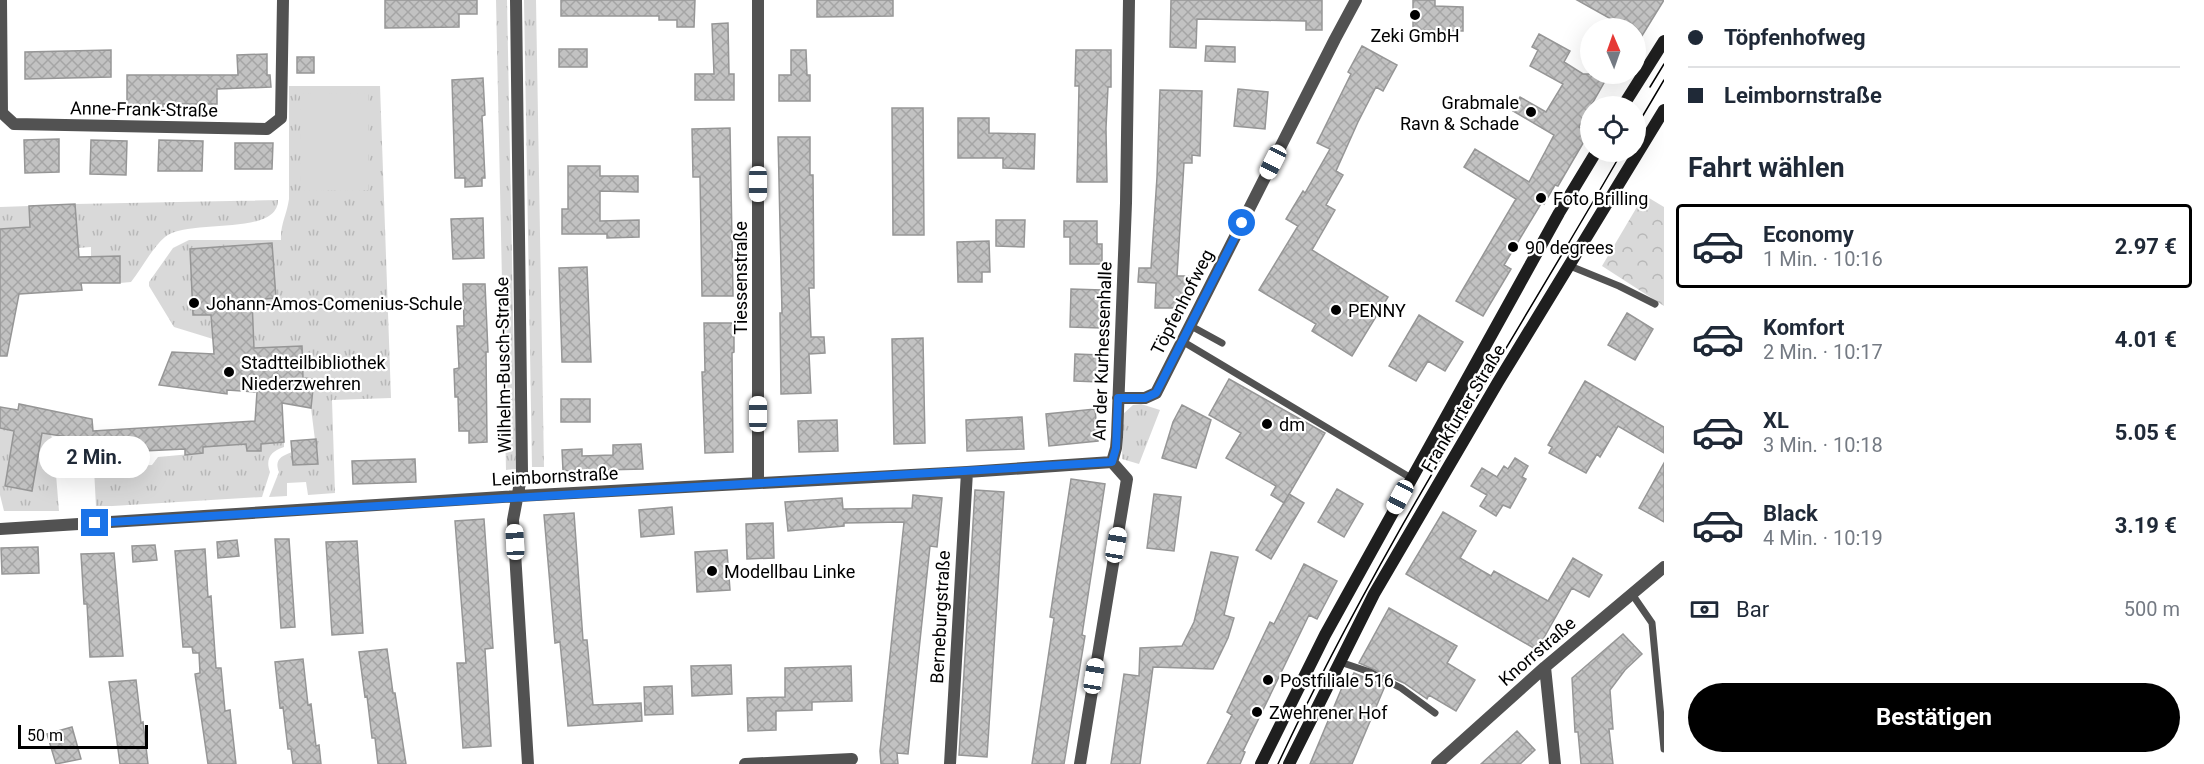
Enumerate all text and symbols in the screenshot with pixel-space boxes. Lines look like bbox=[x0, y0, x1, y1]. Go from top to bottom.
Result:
marker: Zeki GmbH bbox=[1408, 8, 1422, 22]
north arrow bbox=[1580, 18, 1646, 84]
map controls bbox=[1580, 18, 1646, 162]
place label: Zeki GmbH bbox=[1370, 25, 1460, 46]
text: Töpfenhofweg bbox=[1724, 25, 1866, 50]
text: Leimbornstraße bbox=[1724, 83, 1882, 108]
place label: Grabmale Ravn & Schade bbox=[1400, 92, 1519, 134]
button: locate bbox=[1580, 96, 1646, 162]
street label: Anne-Frank-Straße bbox=[70, 97, 218, 121]
marker: Grabmale Ravn & Schade bbox=[1524, 105, 1538, 119]
car bbox=[1257, 142, 1289, 182]
text: Fahrt wählen bbox=[1688, 152, 1845, 184]
car bbox=[749, 166, 767, 202]
place label: Foto Brilling bbox=[1553, 188, 1648, 209]
marker: Foto Brilling bbox=[1534, 191, 1548, 205]
route start bbox=[1228, 209, 1255, 236]
icon: car bbox=[1691, 219, 1745, 273]
street label: Tiessenstraße bbox=[730, 221, 751, 335]
text: Economy bbox=[1763, 222, 1854, 247]
text: 2.97 € bbox=[2115, 234, 2177, 259]
place label: 90 degrees bbox=[1525, 237, 1614, 258]
marker: 90 degrees bbox=[1506, 240, 1520, 254]
street label: Töpfenhofweg bbox=[1146, 246, 1218, 358]
text: 1 Min. · 10:16 bbox=[1763, 247, 1883, 271]
street label: An der Kurhessenhalle bbox=[1088, 261, 1116, 441]
street label: Wilhelm-Busch-Straße bbox=[491, 277, 515, 453]
place label: Johann-Amos-Comenius-Schule bbox=[206, 293, 463, 314]
marker: Johann-Amos-Comenius-Schule bbox=[187, 296, 201, 310]
place label: PENNY bbox=[1348, 300, 1406, 321]
marker: PENNY bbox=[1329, 303, 1343, 317]
icon: car bbox=[1691, 312, 1745, 366]
text: Komfort bbox=[1763, 315, 1845, 340]
text: 4.01 € bbox=[2115, 327, 2177, 352]
street label: Frankfurter Straße bbox=[1417, 340, 1509, 476]
text: 2 Min. · 10:17 bbox=[1763, 340, 1883, 364]
place label: Stadtteilbibliothek Niederzwehren bbox=[241, 352, 387, 394]
marker: Stadtteilbibliothek Niederzwehren bbox=[222, 365, 236, 379]
car bbox=[749, 396, 767, 432]
icon: car bbox=[1691, 405, 1745, 459]
text: XL bbox=[1763, 408, 1789, 433]
place label: dm bbox=[1279, 414, 1305, 435]
marker: dm bbox=[1260, 417, 1274, 431]
text: 5.05 € bbox=[2115, 420, 2177, 445]
text: 3 Min. · 10:18 bbox=[1763, 433, 1883, 457]
callout: 2 Min. bbox=[40, 436, 150, 478]
text: 2 Min. bbox=[66, 445, 123, 469]
street label: Leimbornstraße bbox=[491, 462, 619, 490]
car bbox=[1384, 477, 1416, 517]
icon: car bbox=[1691, 498, 1745, 552]
text: Black bbox=[1763, 501, 1818, 526]
route end bbox=[81, 509, 108, 536]
text: 3.19 € bbox=[2115, 513, 2177, 538]
car bbox=[505, 524, 525, 560]
car bbox=[1104, 526, 1128, 564]
text: 4 Min. · 10:19 bbox=[1763, 526, 1883, 550]
street label: Berneburgstraße bbox=[926, 550, 954, 684]
place label: Modellbau Linke bbox=[724, 561, 855, 582]
marker: Modellbau Linke bbox=[705, 564, 719, 578]
icon: cash bbox=[1688, 593, 1721, 626]
text: Bar bbox=[1736, 597, 1769, 622]
text: 500 m bbox=[2124, 597, 2180, 621]
street label: Knorrstraße bbox=[1494, 612, 1580, 690]
car bbox=[1082, 657, 1106, 695]
place label: Postfiliale 516 bbox=[1280, 670, 1394, 691]
marker: Postfiliale 516 bbox=[1261, 673, 1275, 687]
button: Bestätigen bbox=[1688, 683, 2180, 752]
place label: Zwehrener Hof bbox=[1269, 702, 1388, 723]
marker: Zwehrener Hof bbox=[1250, 705, 1264, 719]
scale bar bbox=[18, 722, 148, 750]
text: 50 m bbox=[27, 726, 63, 745]

